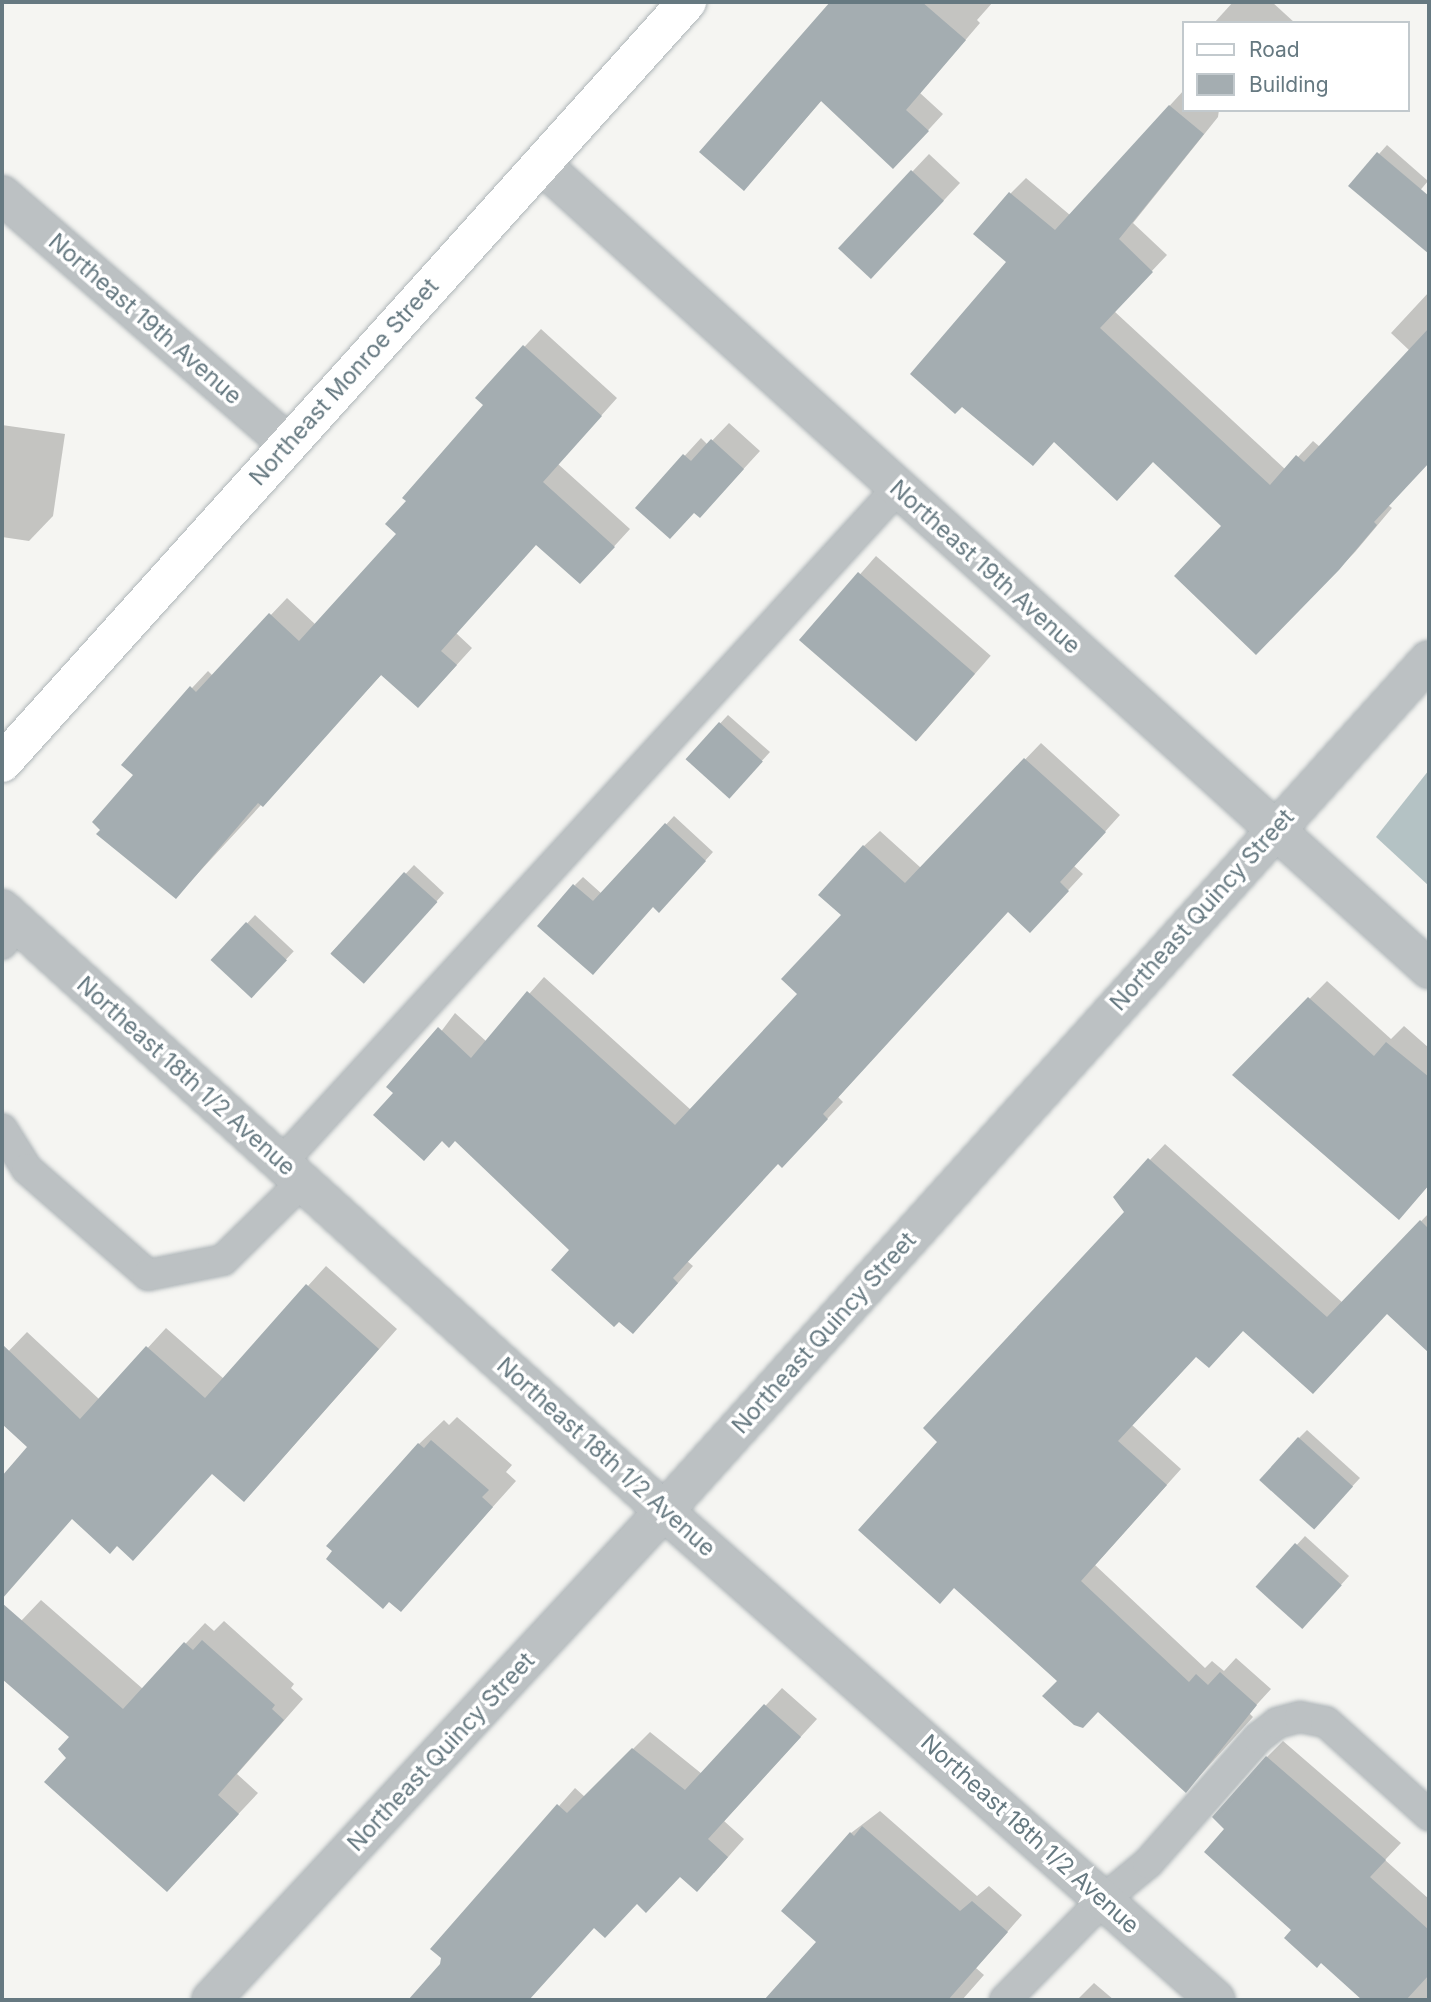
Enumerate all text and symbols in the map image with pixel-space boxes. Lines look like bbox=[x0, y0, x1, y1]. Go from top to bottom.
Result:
legend bbox=[1182, 21, 1410, 112]
text: Road bbox=[1249, 37, 1300, 62]
text: Building bbox=[1249, 72, 1329, 97]
street label: Northeast 19th Avenue bbox=[43, 228, 247, 410]
street label: Northeast Monroe Street bbox=[244, 273, 444, 491]
street label: Northeast 19th Avenue bbox=[884, 474, 1086, 660]
street label: Northeast Quincy Street bbox=[1104, 804, 1300, 1016]
street label: Northeast 18th 1/2 Avenue bbox=[71, 971, 301, 1181]
street label: Northeast Quincy Street bbox=[726, 1227, 922, 1439]
street label: Northeast 18th 1/2 Avenue bbox=[491, 1352, 721, 1562]
street label: Northeast Quincy Street bbox=[342, 1647, 540, 1857]
street label: Northeast 18th 1/2 Avenue bbox=[915, 1729, 1145, 1939]

